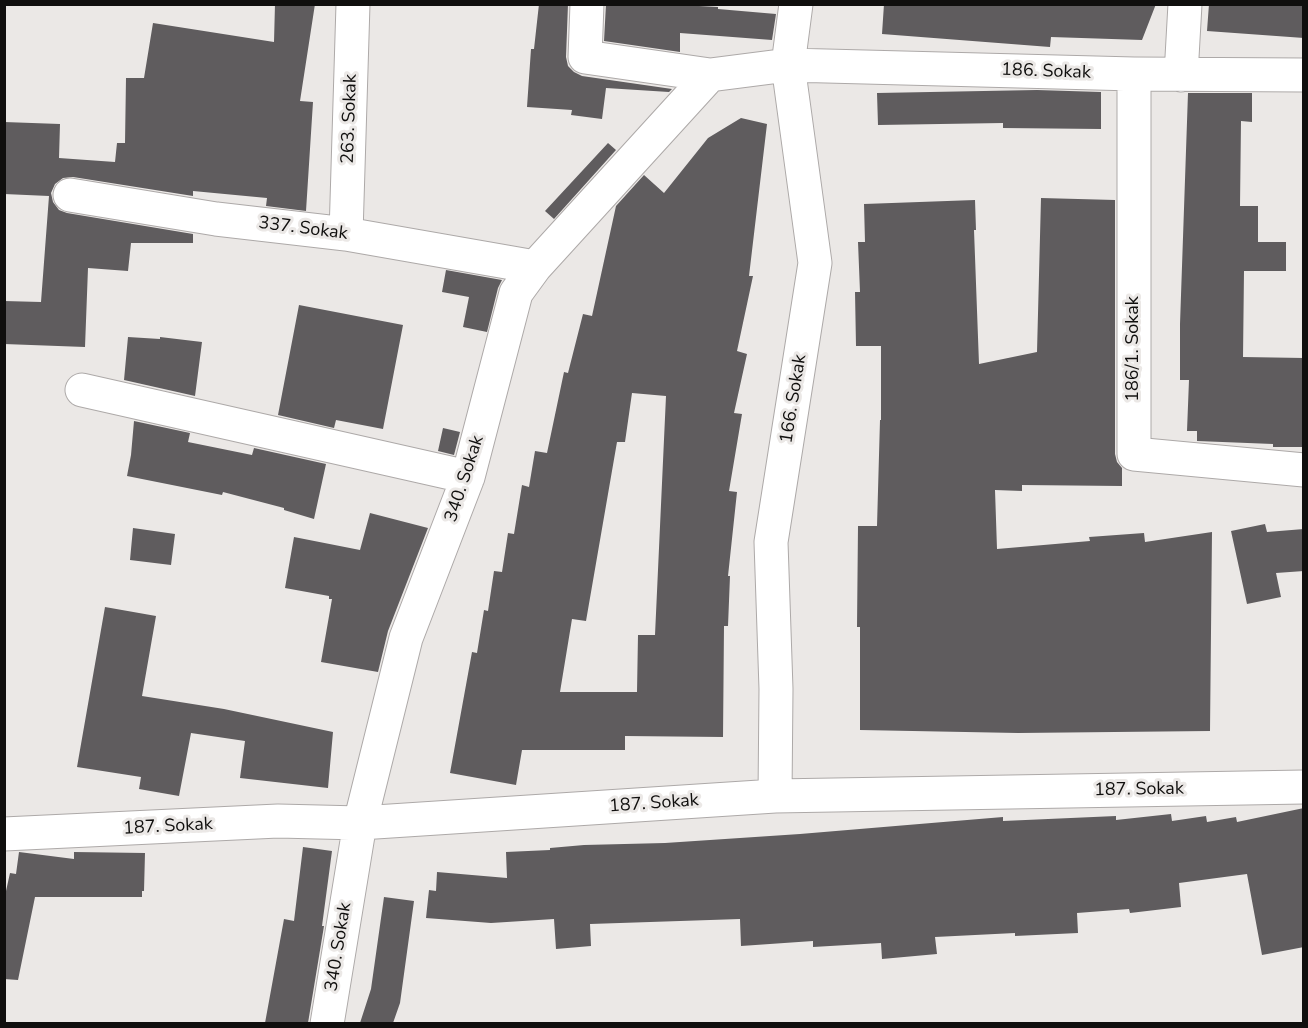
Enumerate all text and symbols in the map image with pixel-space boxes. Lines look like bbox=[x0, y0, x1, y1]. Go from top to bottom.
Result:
street label: 186. Sokak bbox=[1001, 60, 1091, 84]
street label: 263. Sokak bbox=[338, 74, 362, 164]
street label: 337. Sokak bbox=[257, 213, 349, 245]
street label: 186/1. Sokak bbox=[1123, 296, 1145, 402]
street label: 166. Sokak bbox=[776, 353, 812, 445]
street label: 340. Sokak bbox=[441, 433, 489, 525]
street label: 187. Sokak bbox=[1094, 778, 1184, 802]
street label: 187. Sokak bbox=[609, 790, 699, 818]
street label: 187. Sokak bbox=[123, 814, 213, 840]
street label: 340. Sokak bbox=[321, 901, 357, 993]

